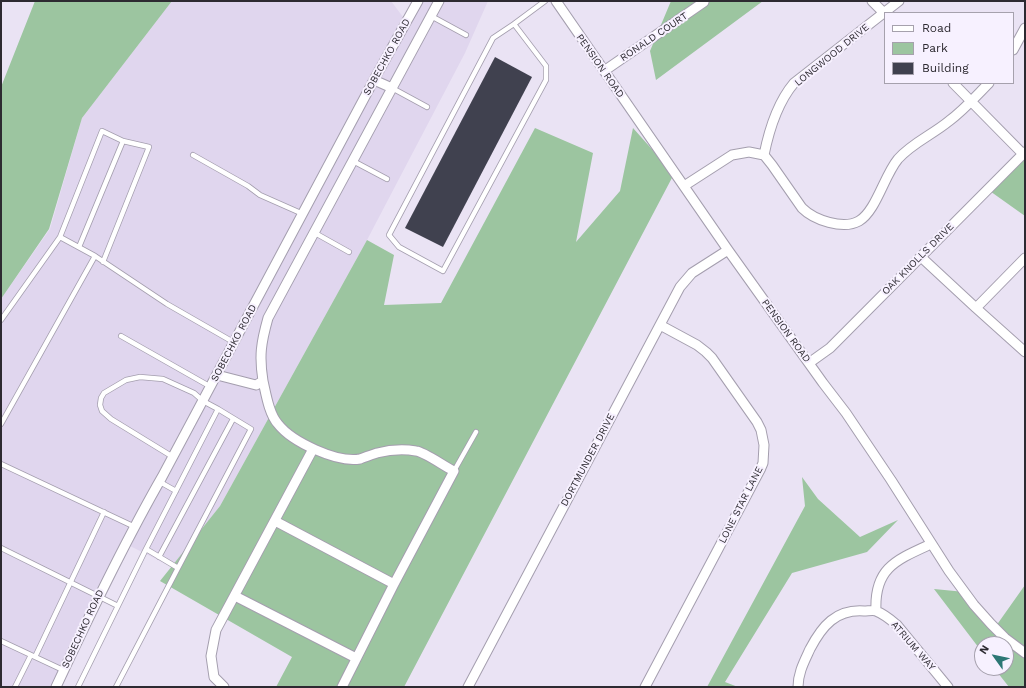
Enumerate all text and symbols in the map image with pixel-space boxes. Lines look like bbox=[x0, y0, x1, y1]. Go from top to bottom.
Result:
street label: RONALD COURT bbox=[618, 10, 690, 64]
legend bbox=[884, 12, 1014, 84]
street label: SOBECHKO ROAD bbox=[361, 17, 413, 97]
street label: LONGWOOD DRIVE bbox=[792, 21, 872, 89]
text: Road bbox=[922, 21, 951, 35]
street label: PENSION ROAD bbox=[574, 32, 626, 100]
text: Park bbox=[922, 41, 948, 55]
text: Building bbox=[922, 61, 969, 75]
street label: OAK KNOLLS DRIVE bbox=[880, 221, 956, 297]
street label: PENSION ROAD bbox=[759, 297, 813, 365]
street label: SOBECHKO ROAD bbox=[209, 302, 259, 384]
street label: DORTMUNDER DRIVE bbox=[558, 412, 618, 508]
street label: LONE STAR LANE bbox=[716, 465, 766, 545]
street label: SOBECHKO ROAD bbox=[59, 588, 107, 670]
street label: ATRIUM WAY bbox=[888, 619, 938, 673]
north arrow bbox=[974, 636, 1014, 676]
text: N bbox=[977, 643, 992, 657]

